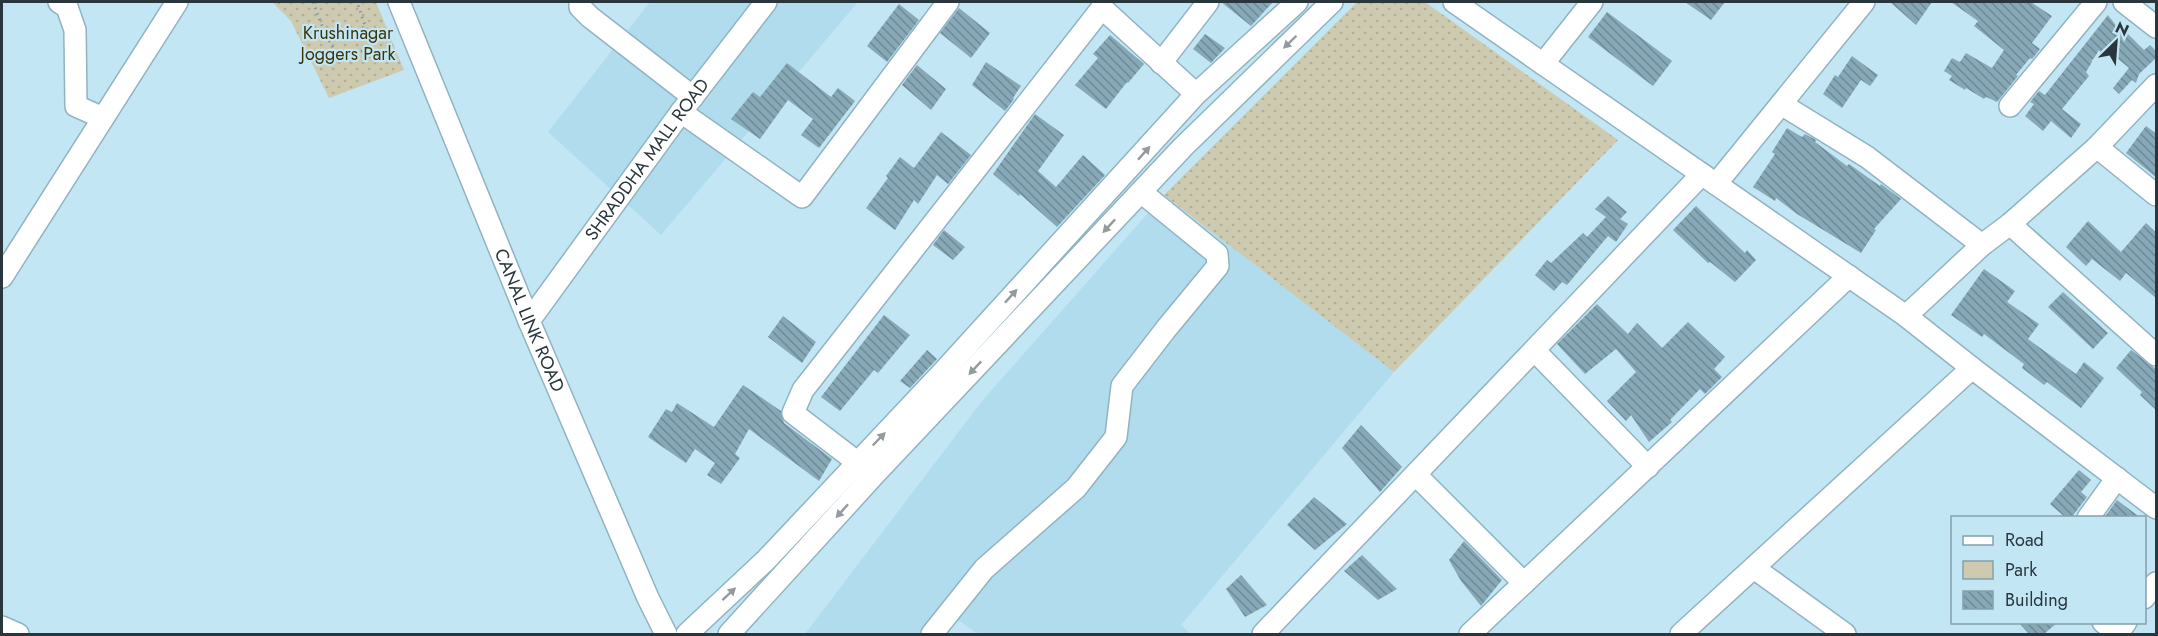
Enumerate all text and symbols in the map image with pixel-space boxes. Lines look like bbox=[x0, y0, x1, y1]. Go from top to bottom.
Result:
north arrow bbox=[2086, 12, 2146, 72]
text: N bbox=[2112, 16, 2133, 42]
park label: Krushinagar Joggers Park bbox=[299, 20, 395, 67]
one-way arrow bbox=[1283, 35, 1297, 49]
street label: SHRADDHA MALL ROAD bbox=[579, 73, 715, 246]
one-way arrow bbox=[1137, 146, 1150, 161]
one-way arrow bbox=[1102, 219, 1116, 234]
street label: CANAL LINK ROAD bbox=[488, 245, 571, 396]
one-way arrow bbox=[1004, 289, 1017, 304]
one-way arrow bbox=[968, 361, 982, 376]
one-way arrow bbox=[872, 431, 886, 446]
one-way arrow bbox=[835, 503, 849, 518]
legend bbox=[1951, 516, 2146, 624]
text: Road bbox=[2005, 527, 2044, 553]
text: Park bbox=[2005, 557, 2037, 583]
text: Building bbox=[2005, 587, 2068, 613]
one-way arrow bbox=[722, 588, 736, 602]

